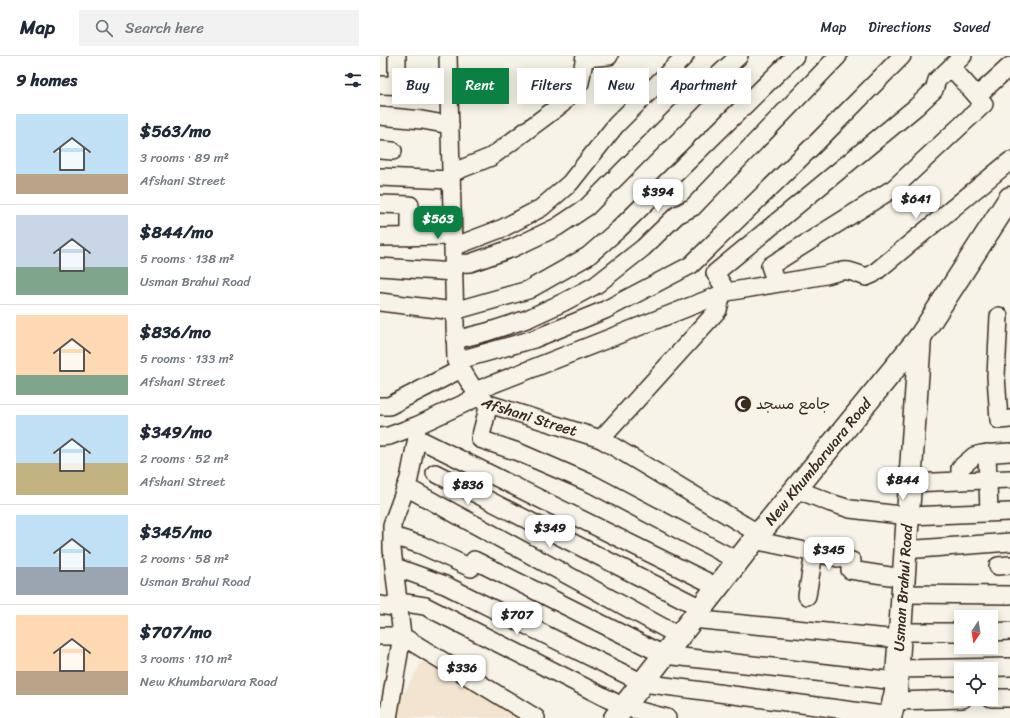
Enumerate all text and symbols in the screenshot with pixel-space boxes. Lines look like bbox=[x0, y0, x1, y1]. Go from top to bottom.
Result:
search box bbox=[79, 10, 359, 46]
text: Map bbox=[20, 11, 55, 44]
text: Search here bbox=[125, 15, 204, 41]
text: Map bbox=[820, 15, 846, 40]
text: Directions bbox=[868, 15, 931, 40]
text: Saved bbox=[953, 15, 990, 40]
icon: search bbox=[93, 17, 115, 39]
text: 9 homes bbox=[16, 65, 77, 95]
chip: Buy bbox=[392, 68, 444, 104]
chip: Rent bbox=[452, 68, 509, 104]
chip: Filters bbox=[517, 68, 586, 104]
chip: New bbox=[594, 68, 649, 104]
chip: Apartment bbox=[657, 68, 751, 104]
icon: filters bbox=[342, 69, 364, 91]
text: $563/mo bbox=[140, 116, 211, 146]
icon: home bbox=[48, 130, 96, 178]
text: 3 rooms · 89 m² bbox=[140, 146, 229, 169]
text: Afshani Street bbox=[140, 169, 225, 192]
pin: $394 bbox=[634, 179, 682, 213]
text: $394 bbox=[642, 180, 674, 203]
pin: $641 bbox=[892, 186, 940, 220]
text: $641 bbox=[901, 187, 931, 210]
pin: $563 bbox=[414, 206, 462, 240]
text: $563 bbox=[422, 207, 454, 230]
text: $844/mo bbox=[140, 217, 213, 247]
icon: home bbox=[48, 231, 96, 279]
text: 5 rooms · 138 m² bbox=[140, 247, 234, 270]
text: Usman Brahui Road bbox=[140, 270, 250, 293]
text: $836/mo bbox=[140, 317, 211, 347]
icon: home bbox=[48, 331, 96, 379]
text: 5 rooms · 133 m² bbox=[140, 347, 234, 370]
text: Afshani Street bbox=[140, 370, 225, 393]
street label: Afshani Street bbox=[476, 389, 581, 444]
place label: جامع مسجد bbox=[756, 391, 830, 417]
street label: New Khumbarwara Road bbox=[758, 391, 879, 531]
mosque icon: جامع مسجد bbox=[733, 394, 753, 414]
text: $349/mo bbox=[140, 417, 212, 447]
icon: home bbox=[48, 431, 96, 479]
text: 2 rooms · 52 m² bbox=[140, 447, 229, 470]
pin: $844 bbox=[879, 467, 927, 501]
text: $844 bbox=[887, 468, 919, 491]
text: Afshani Street bbox=[140, 470, 225, 493]
pin: $836 bbox=[444, 472, 492, 506]
text: $836 bbox=[452, 473, 484, 496]
pin: $349 bbox=[526, 515, 574, 549]
text: $349 bbox=[534, 516, 566, 539]
text: $345/mo bbox=[140, 517, 212, 547]
street label: Usman Brahui Road bbox=[886, 522, 920, 652]
icon: home bbox=[48, 531, 96, 579]
pin: $345 bbox=[805, 537, 853, 571]
text: $345 bbox=[813, 538, 845, 561]
text: 2 rooms · 58 m² bbox=[140, 547, 229, 570]
text: Usman Brahui Road bbox=[140, 570, 250, 593]
pin: $707 bbox=[493, 602, 541, 636]
text: $707 bbox=[501, 603, 533, 626]
north arrow bbox=[954, 610, 998, 654]
map controls bbox=[954, 610, 998, 706]
text: $707/mo bbox=[140, 617, 212, 647]
icon: home bbox=[48, 631, 96, 679]
text: 3 rooms · 110 m² bbox=[140, 647, 232, 670]
pin: $336 bbox=[438, 655, 486, 689]
text: $336 bbox=[447, 656, 477, 679]
button: locate bbox=[954, 662, 998, 706]
text: New Khumbarwara Road bbox=[140, 670, 277, 693]

